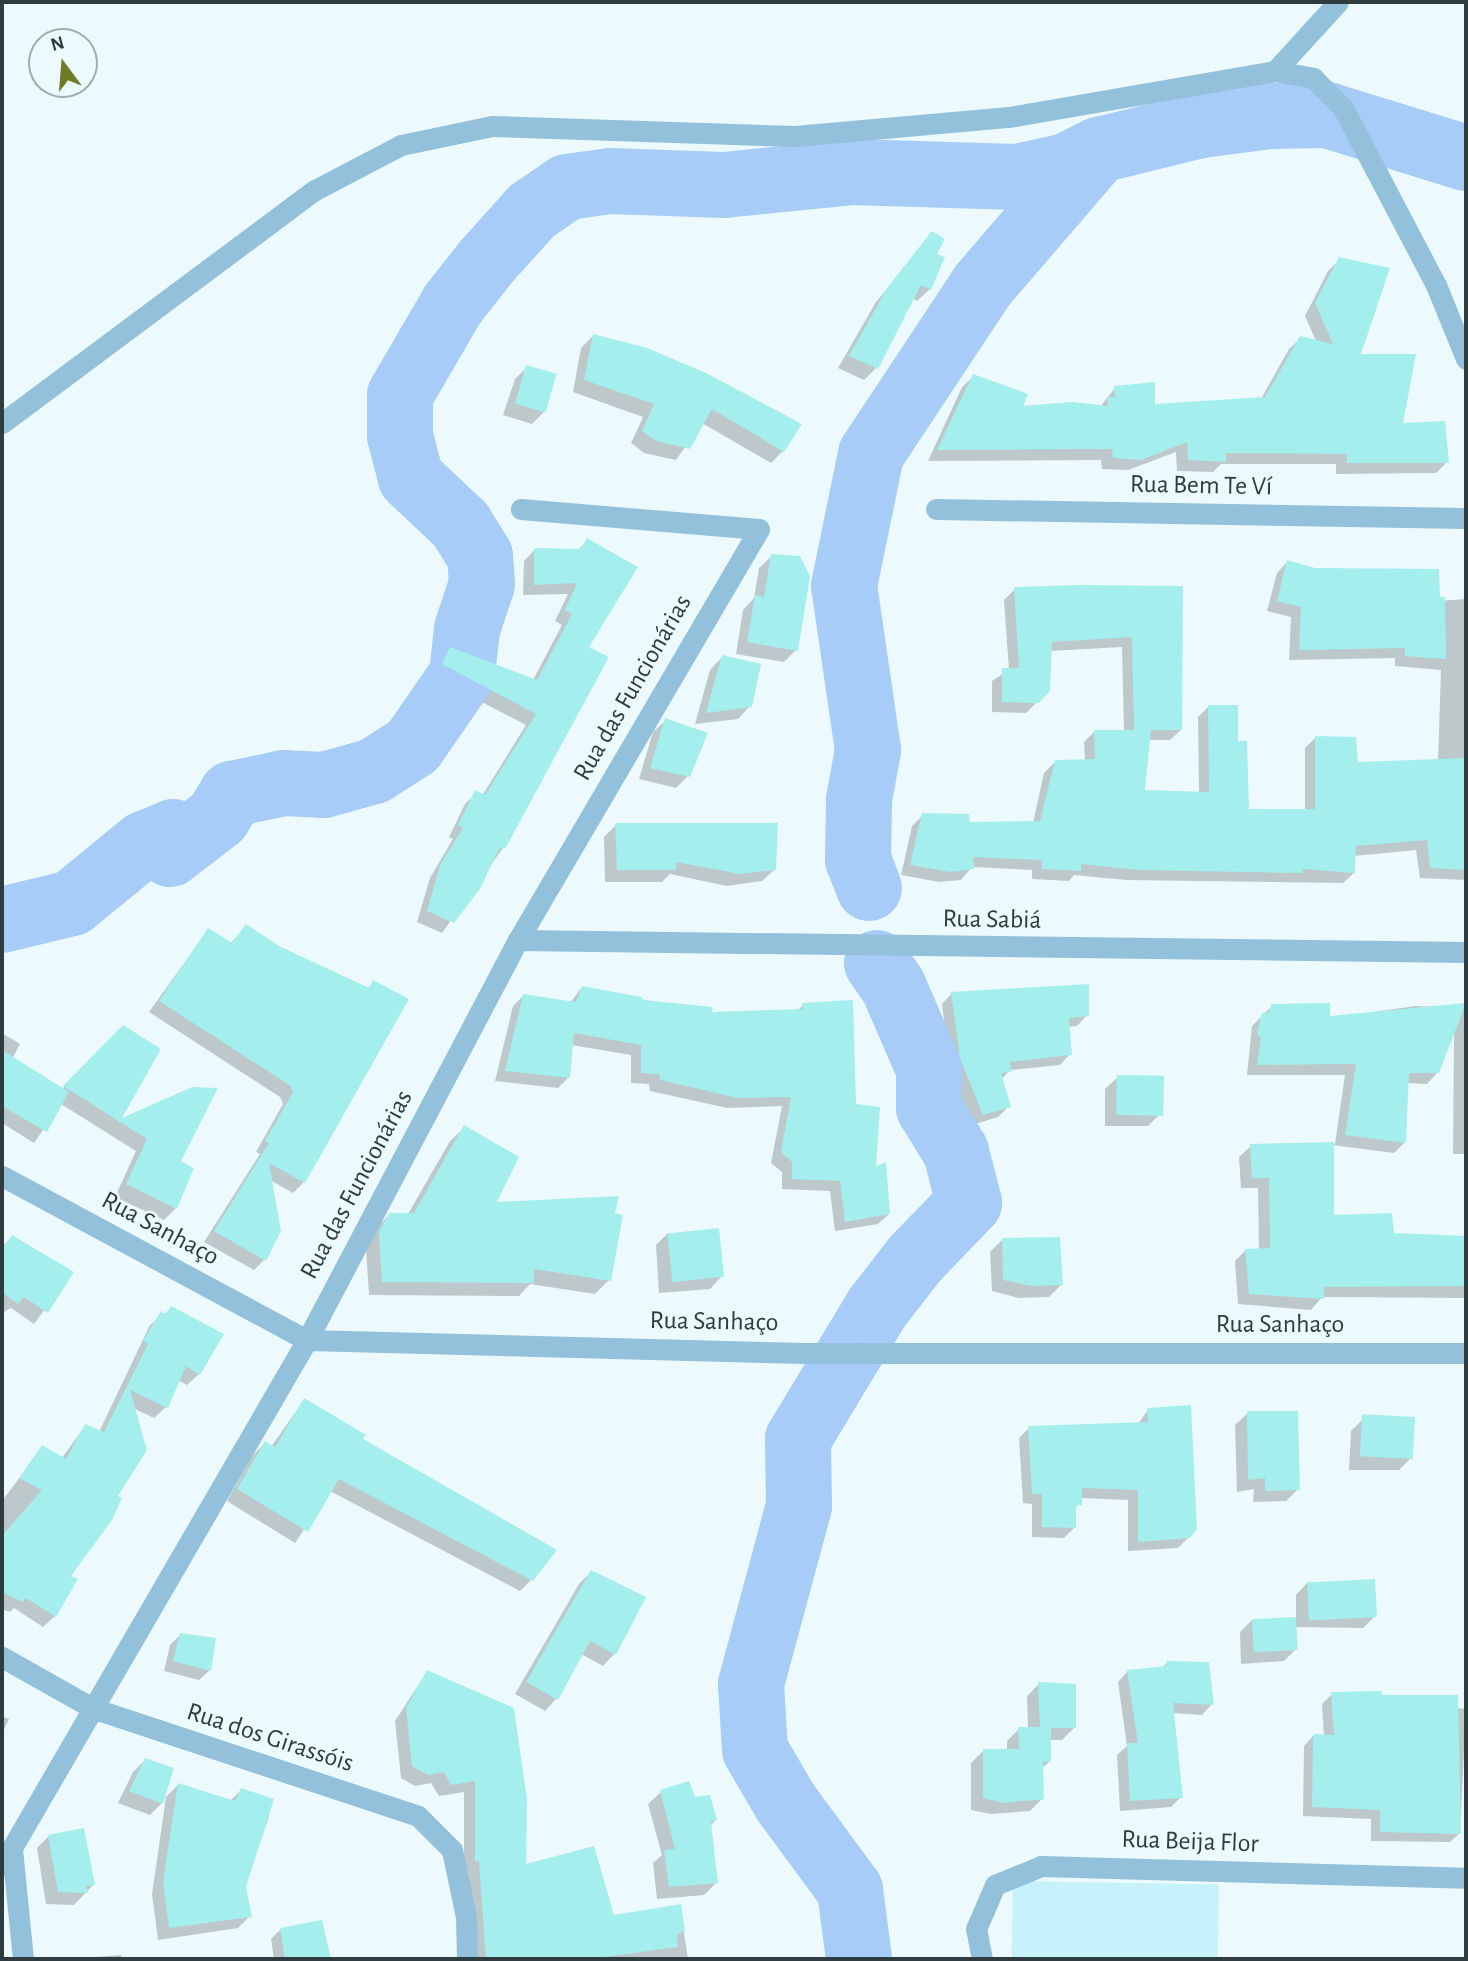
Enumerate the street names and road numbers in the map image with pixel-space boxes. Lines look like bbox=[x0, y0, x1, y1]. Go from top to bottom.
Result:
street label: Rua Bem Te Ví bbox=[1129, 469, 1273, 503]
street label: Rua das Funcionárias bbox=[567, 589, 699, 787]
street label: Rua Sabiá bbox=[942, 904, 1042, 936]
street label: Rua das Funcionárias bbox=[294, 1085, 420, 1285]
street label: Rua Sanhaço bbox=[96, 1185, 224, 1273]
street label: Rua Sanhaço bbox=[649, 1305, 779, 1339]
street label: Rua Sanhaço bbox=[1216, 1309, 1344, 1341]
street label: Rua dos Girassóis bbox=[183, 1696, 357, 1780]
street label: Rua Beija Flor bbox=[1121, 1824, 1259, 1860]

